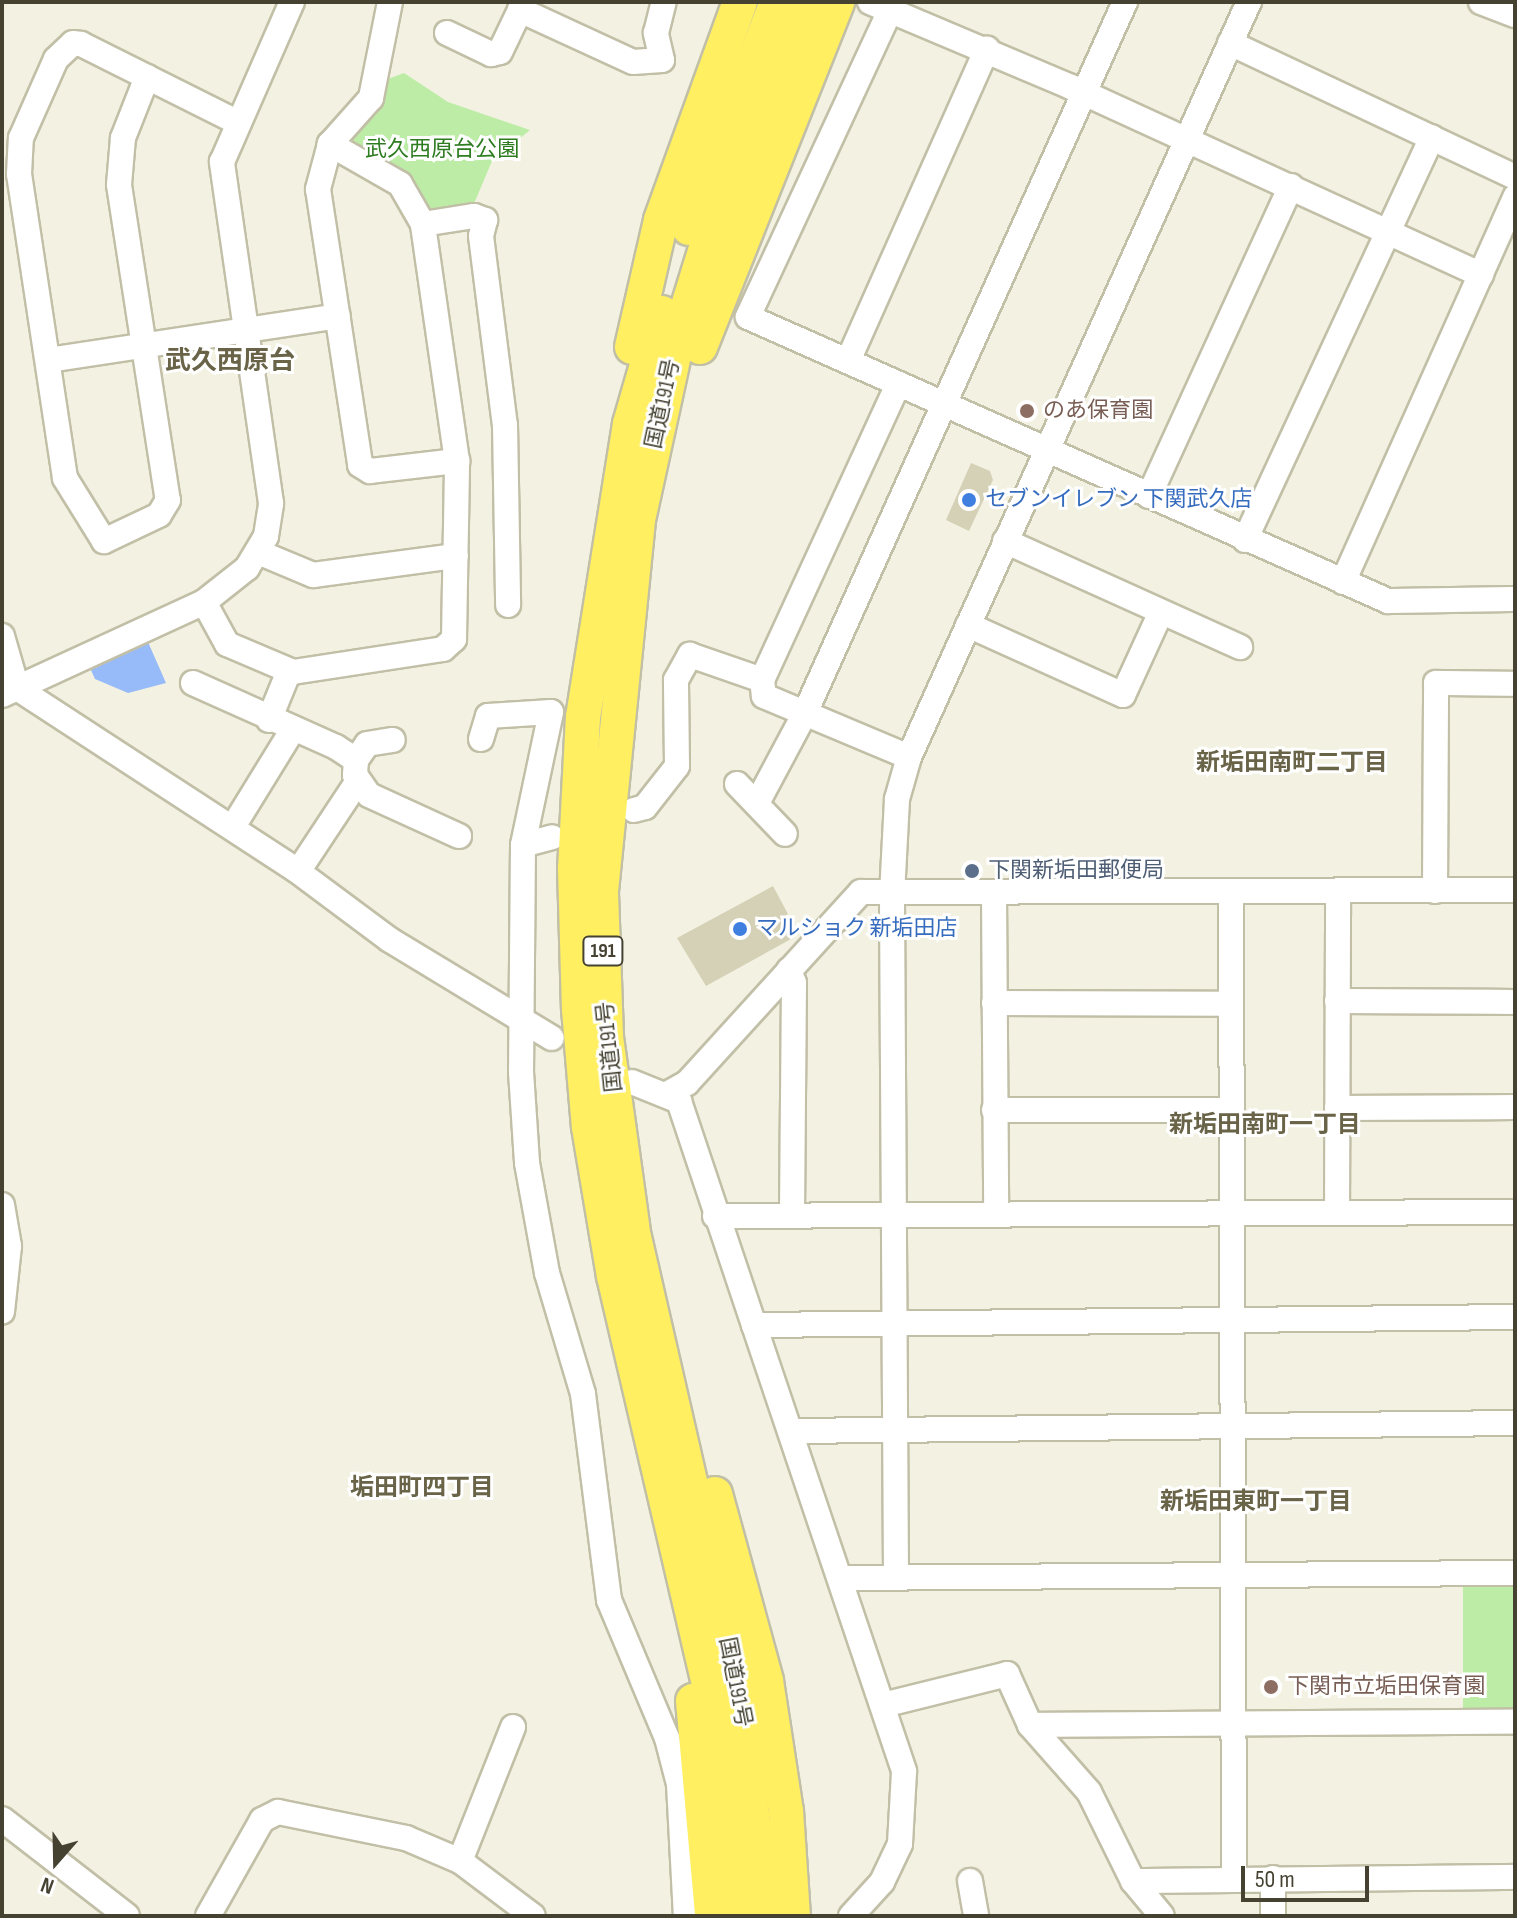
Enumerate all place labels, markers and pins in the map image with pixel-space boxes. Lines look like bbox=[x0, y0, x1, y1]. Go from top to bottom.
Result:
place label: のあ保育園 bbox=[1043, 398, 1153, 424]
marker: のあ保育園 bbox=[1018, 402, 1036, 420]
place label: セブンイレブン 下関武久店 bbox=[985, 487, 1252, 513]
marker: セブンイレブン 下関武久店 bbox=[960, 491, 978, 509]
place label: 下関新垢田郵便局 bbox=[988, 858, 1164, 884]
marker: 下関新垢田郵便局 bbox=[963, 862, 981, 880]
place label: マルショク 新垢田店 bbox=[756, 916, 957, 942]
marker: マルショク 新垢田店 bbox=[731, 920, 749, 938]
place label: 下関市立垢田保育園 bbox=[1287, 1674, 1485, 1700]
marker: 下関市立垢田保育園 bbox=[1262, 1678, 1280, 1696]

